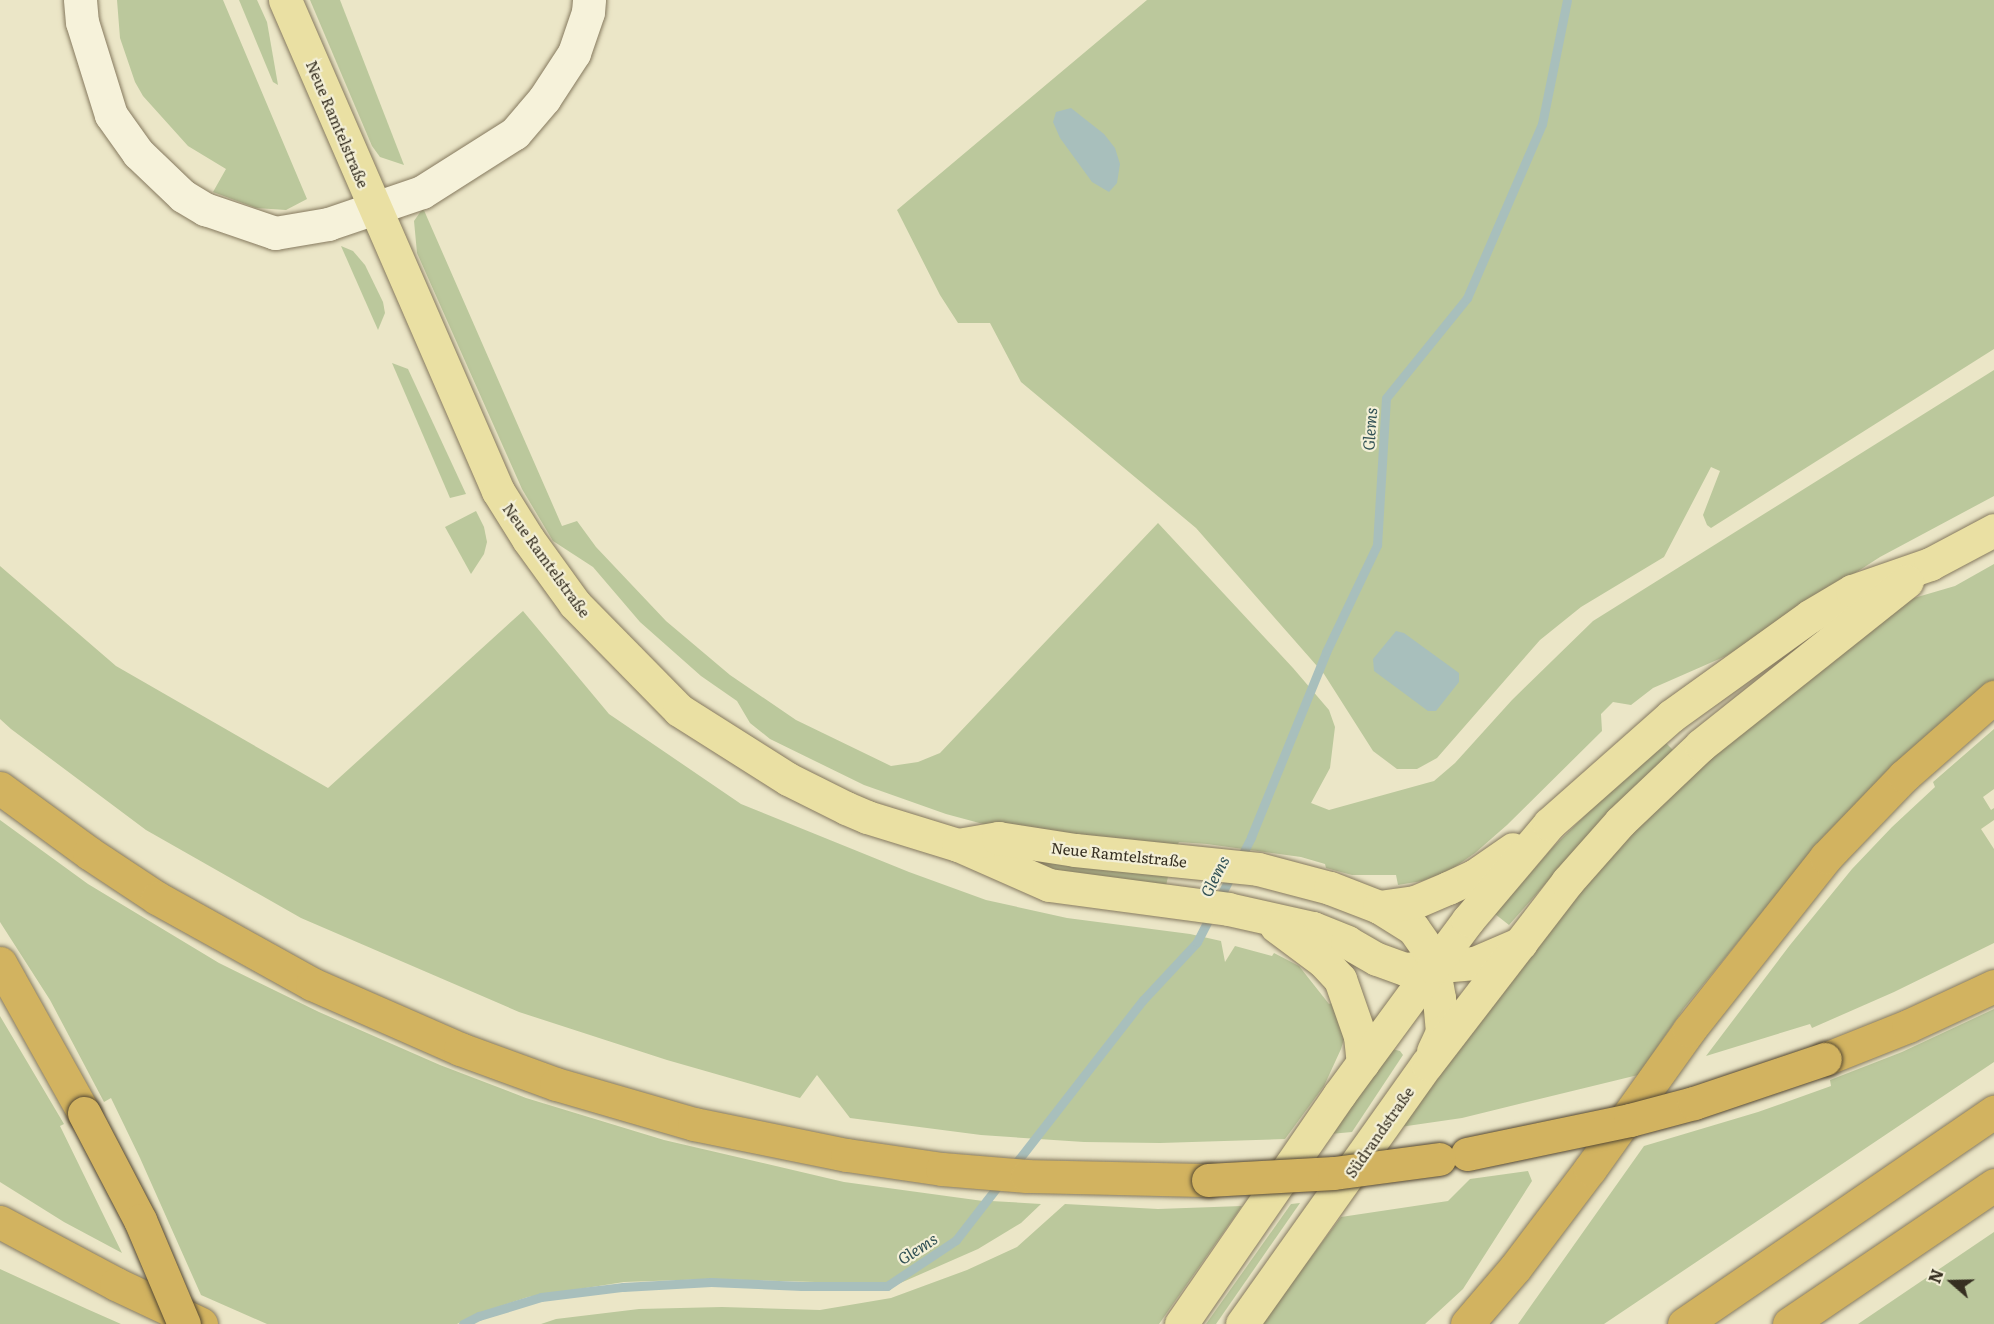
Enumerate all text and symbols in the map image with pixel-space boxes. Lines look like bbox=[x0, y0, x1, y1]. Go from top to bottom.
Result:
street label: Neue Ramtelstraße bbox=[303, 58, 373, 190]
water label: Glems bbox=[1358, 407, 1380, 451]
street label: Neue Ramtelstraße bbox=[500, 499, 594, 621]
street label: Neue Ramtelstraße bbox=[1050, 838, 1188, 870]
water label: Glems bbox=[1196, 852, 1232, 900]
street label: Südrandstraße bbox=[1341, 1083, 1417, 1181]
water label: Glems bbox=[894, 1228, 940, 1268]
north arrow bbox=[1922, 1252, 1982, 1312]
text: N bbox=[1922, 1265, 1949, 1286]

